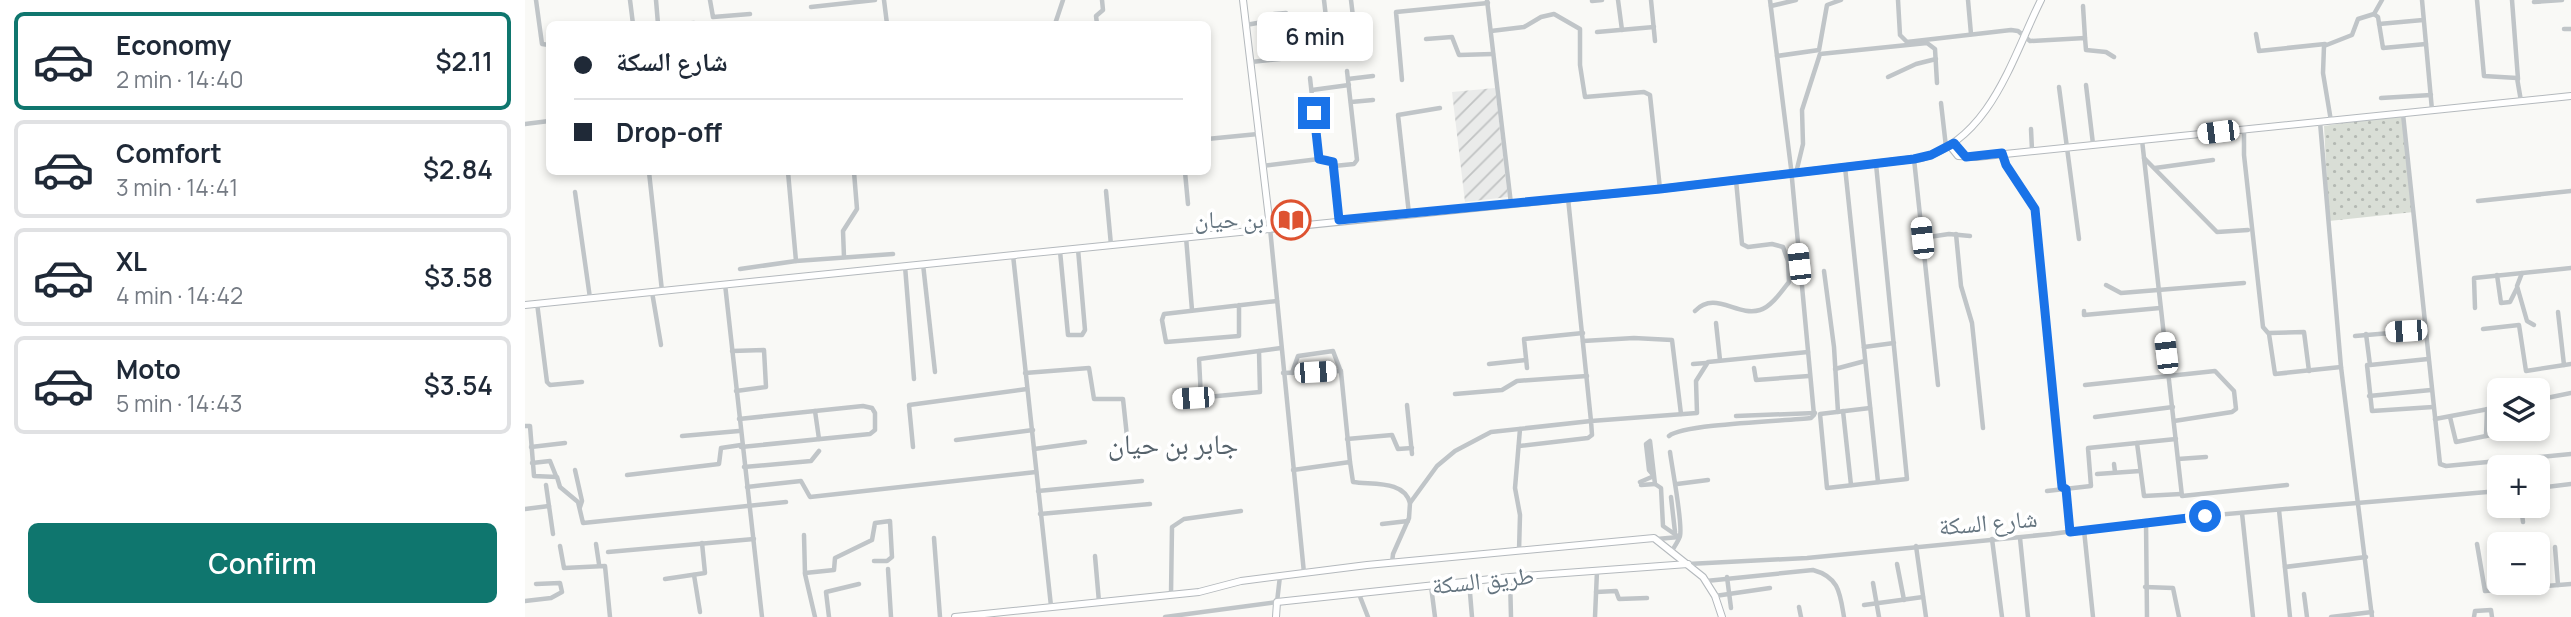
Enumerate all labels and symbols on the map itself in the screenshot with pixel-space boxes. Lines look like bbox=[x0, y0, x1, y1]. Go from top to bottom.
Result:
callout: 6 min bbox=[1256, 11, 1372, 60]
route end bbox=[1298, 97, 1330, 129]
car bbox=[2196, 119, 2241, 145]
library icon: بن حيان bbox=[1270, 199, 1312, 241]
place label: بن حيان bbox=[1195, 202, 1264, 235]
car bbox=[1910, 216, 1935, 260]
car bbox=[1787, 242, 1812, 286]
car bbox=[2385, 319, 2428, 343]
car bbox=[2154, 331, 2179, 375]
car bbox=[1294, 360, 1337, 384]
car bbox=[1172, 386, 1215, 410]
district label: جابر بن حيان bbox=[1108, 424, 1238, 462]
route start bbox=[2189, 500, 2221, 532]
street label: شارع السكة bbox=[1937, 501, 2039, 542]
street label: طريق السكة bbox=[1430, 558, 1536, 601]

